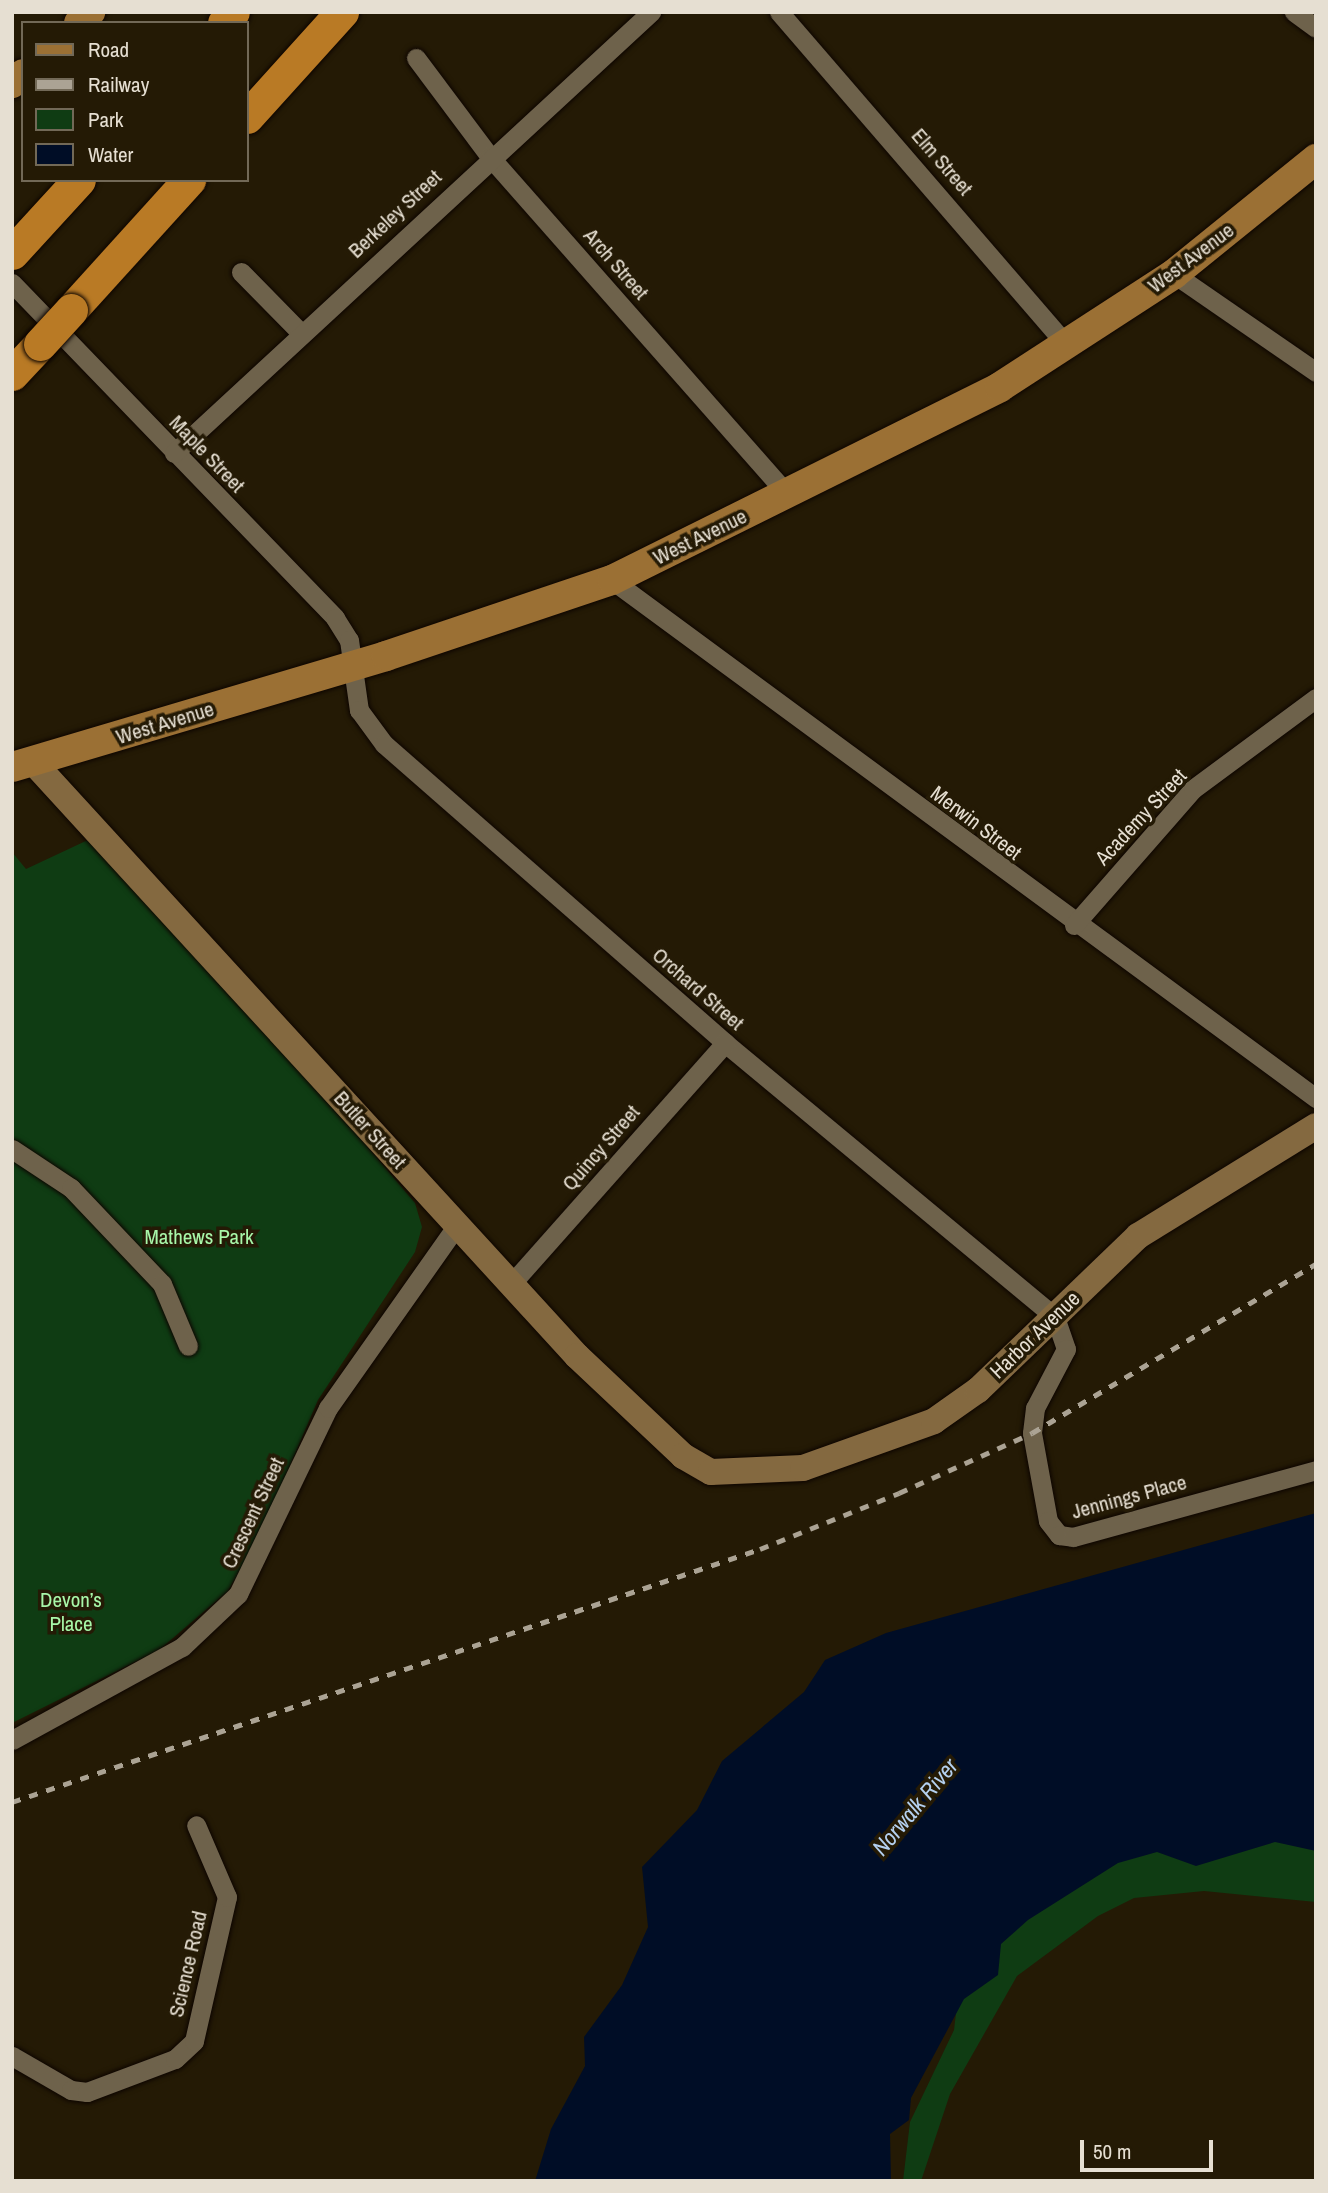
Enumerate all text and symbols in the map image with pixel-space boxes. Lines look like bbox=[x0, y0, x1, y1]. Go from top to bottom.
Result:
legend bbox=[21, 21, 248, 182]
text: Road bbox=[88, 35, 129, 64]
text: Railway bbox=[88, 70, 149, 99]
text: Park bbox=[88, 105, 123, 134]
street label: Elm Street bbox=[906, 123, 978, 201]
text: Water bbox=[88, 140, 133, 169]
street label: Berkeley Street bbox=[343, 165, 447, 263]
street label: West Avenue bbox=[1143, 217, 1239, 299]
street label: Arch Street bbox=[578, 223, 654, 305]
street label: Maple Street bbox=[164, 410, 250, 498]
street label: West Avenue bbox=[649, 503, 751, 571]
street label: West Avenue bbox=[113, 696, 217, 750]
street label: Academy Street bbox=[1090, 764, 1192, 870]
street label: Merwin Street bbox=[926, 781, 1026, 865]
street label: Orchard Street bbox=[647, 942, 749, 1036]
street label: Butler Street bbox=[329, 1086, 411, 1174]
street label: Quincy Street bbox=[557, 1100, 645, 1196]
park label: Mathews Park bbox=[144, 1224, 254, 1250]
street label: Harbor Avenue bbox=[985, 1286, 1085, 1384]
street label: Crescent Street bbox=[216, 1453, 290, 1573]
street label: Jennings Place bbox=[1069, 1470, 1189, 1524]
park label: Devon’s Place bbox=[40, 1587, 102, 1637]
water label: Norwalk River bbox=[866, 1753, 964, 1861]
street label: Science Road bbox=[164, 1908, 212, 2020]
scale bar bbox=[1083, 2126, 1216, 2170]
text: 50 m bbox=[1093, 2137, 1131, 2166]

